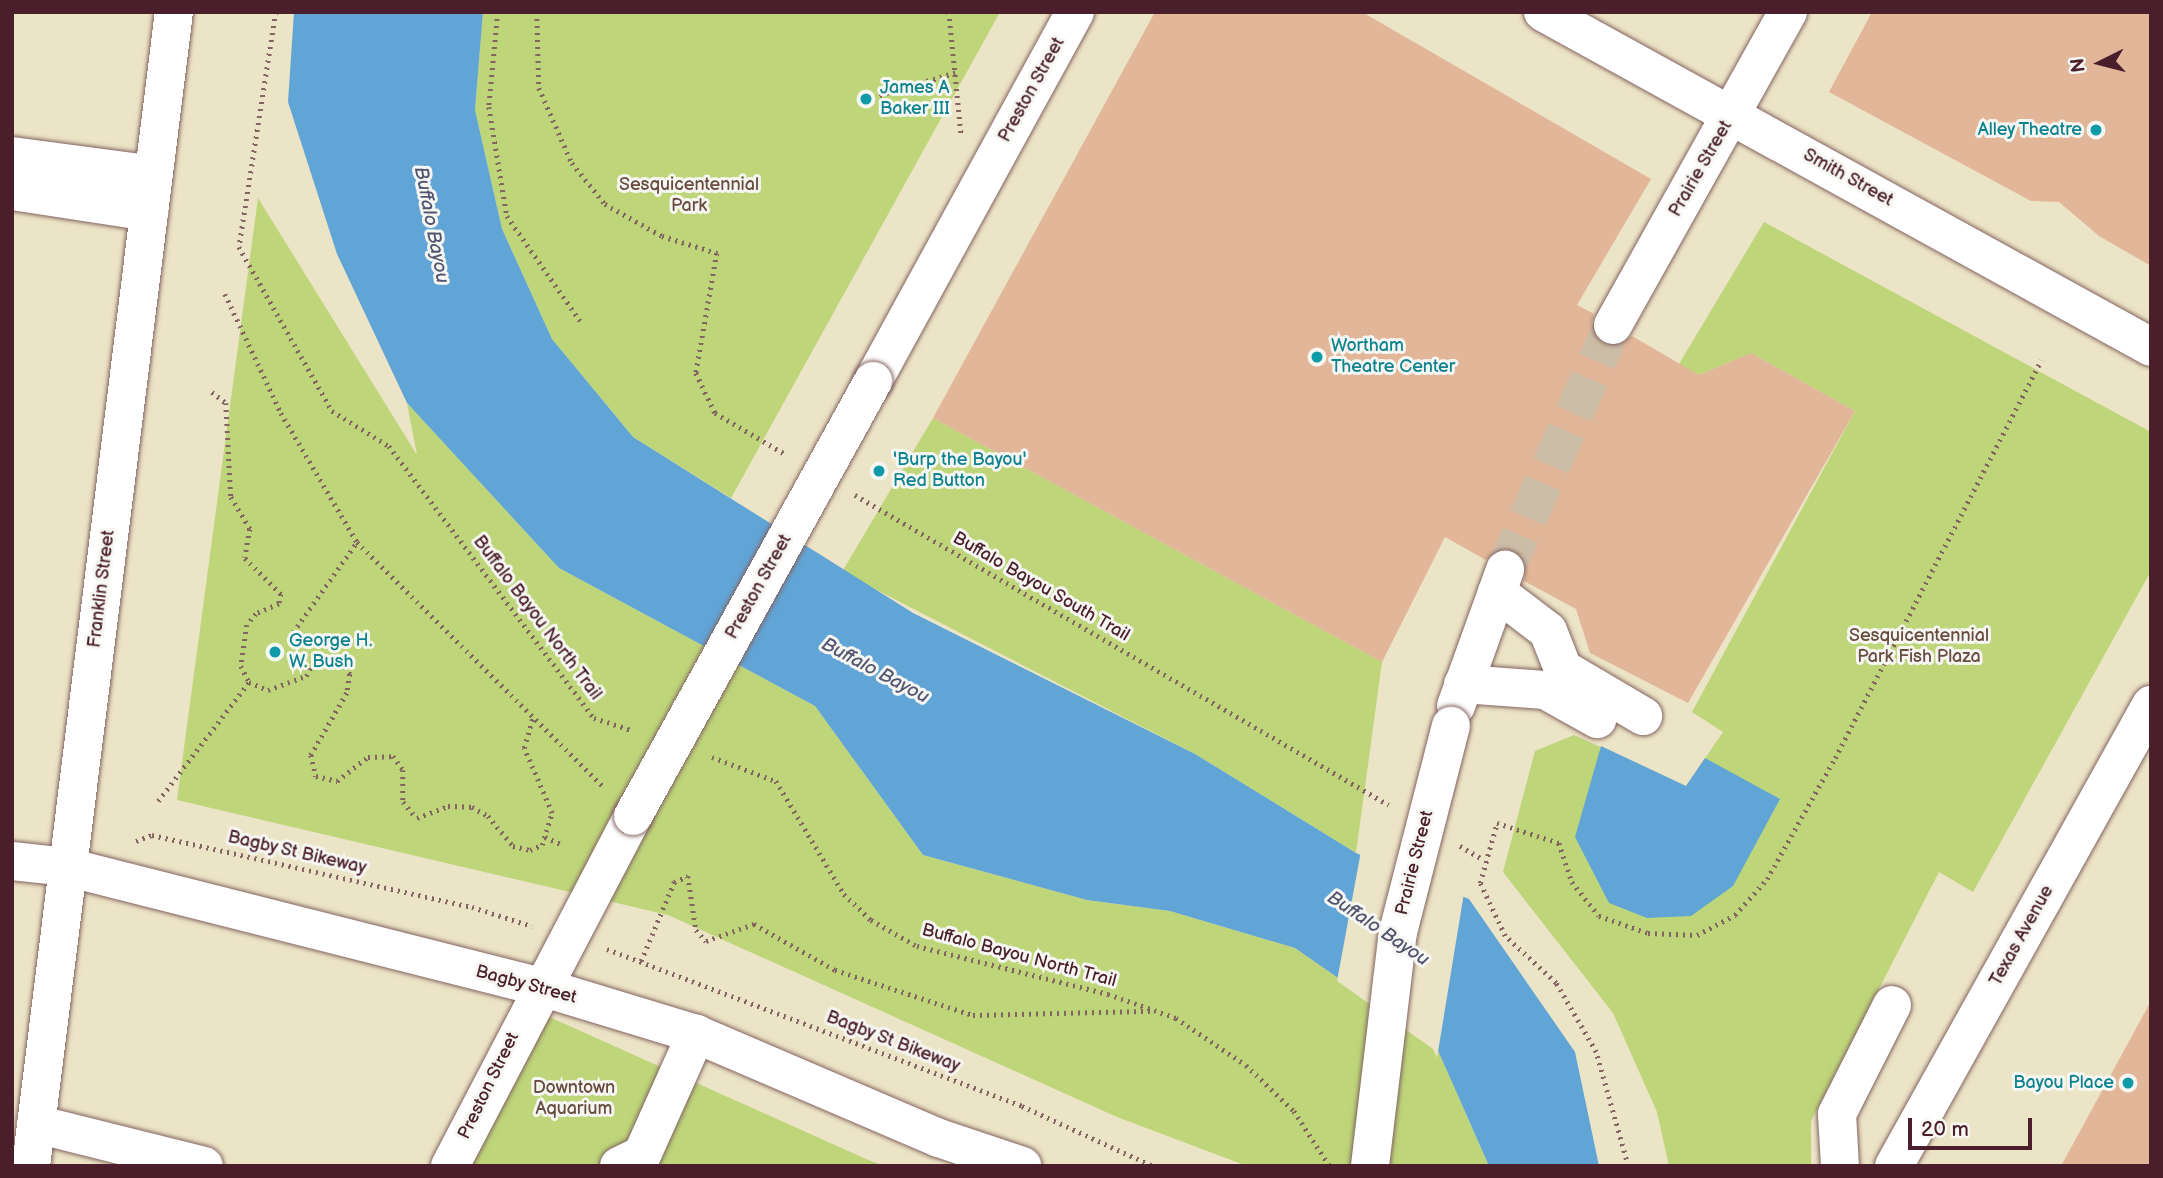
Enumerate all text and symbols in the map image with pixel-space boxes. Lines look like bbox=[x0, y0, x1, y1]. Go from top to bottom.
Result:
north arrow bbox=[2065, 28, 2135, 98]
street label: Preston Street bbox=[994, 34, 1070, 146]
text: N bbox=[2066, 57, 2091, 74]
place label: James A Baker III bbox=[880, 78, 950, 120]
marker: James A Baker III bbox=[858, 91, 874, 107]
street label: Prairie Street bbox=[1665, 117, 1737, 221]
place label: Alley Theatre bbox=[1976, 119, 2082, 141]
marker: Alley Theatre bbox=[2088, 122, 2104, 138]
street label: Smith Street bbox=[1799, 144, 1897, 212]
water label: Buffalo Bayou bbox=[409, 165, 453, 285]
park label: Sesquicentennial Park bbox=[619, 175, 759, 218]
place label: Wortham Theatre Center bbox=[1331, 336, 1455, 378]
marker: Wortham Theatre Center bbox=[1309, 349, 1325, 365]
place label: 'Burp the Bayou' Red Button bbox=[893, 450, 1026, 492]
marker: 'Burp the Bayou' Red Button bbox=[871, 463, 887, 479]
street label: Buffalo Bayou South Trail bbox=[948, 527, 1134, 647]
street label: Franklin Street bbox=[84, 529, 120, 649]
street label: Buffalo Bayou North Trail bbox=[468, 531, 606, 705]
street label: Preston Street bbox=[721, 531, 797, 643]
park label: Sesquicentennial Park Fish Plaza bbox=[1849, 626, 1989, 668]
place label: George H. W. Bush bbox=[289, 631, 372, 674]
water label: Buffalo Bayou bbox=[817, 633, 933, 709]
marker: George H. W. Bush bbox=[267, 644, 283, 660]
street label: Prairie Street bbox=[1392, 808, 1438, 918]
street label: Bagby St Bikeway bbox=[225, 826, 369, 880]
street label: Texas Avenue bbox=[1986, 882, 2058, 990]
water label: Buffalo Bayou bbox=[1323, 887, 1433, 971]
street label: Buffalo Bayou North Trail bbox=[919, 920, 1119, 992]
street label: Bagby Street bbox=[472, 961, 580, 1009]
street label: Bagby St Bikeway bbox=[822, 1006, 964, 1078]
street label: Preston Street bbox=[454, 1029, 524, 1143]
place label: Bayou Place bbox=[2013, 1072, 2114, 1094]
marker: Bayou Place bbox=[2120, 1075, 2136, 1091]
park label: Downtown Aquarium bbox=[533, 1078, 615, 1120]
scale bar bbox=[1911, 1104, 2035, 1148]
text: 20 m bbox=[1921, 1117, 1969, 1142]

